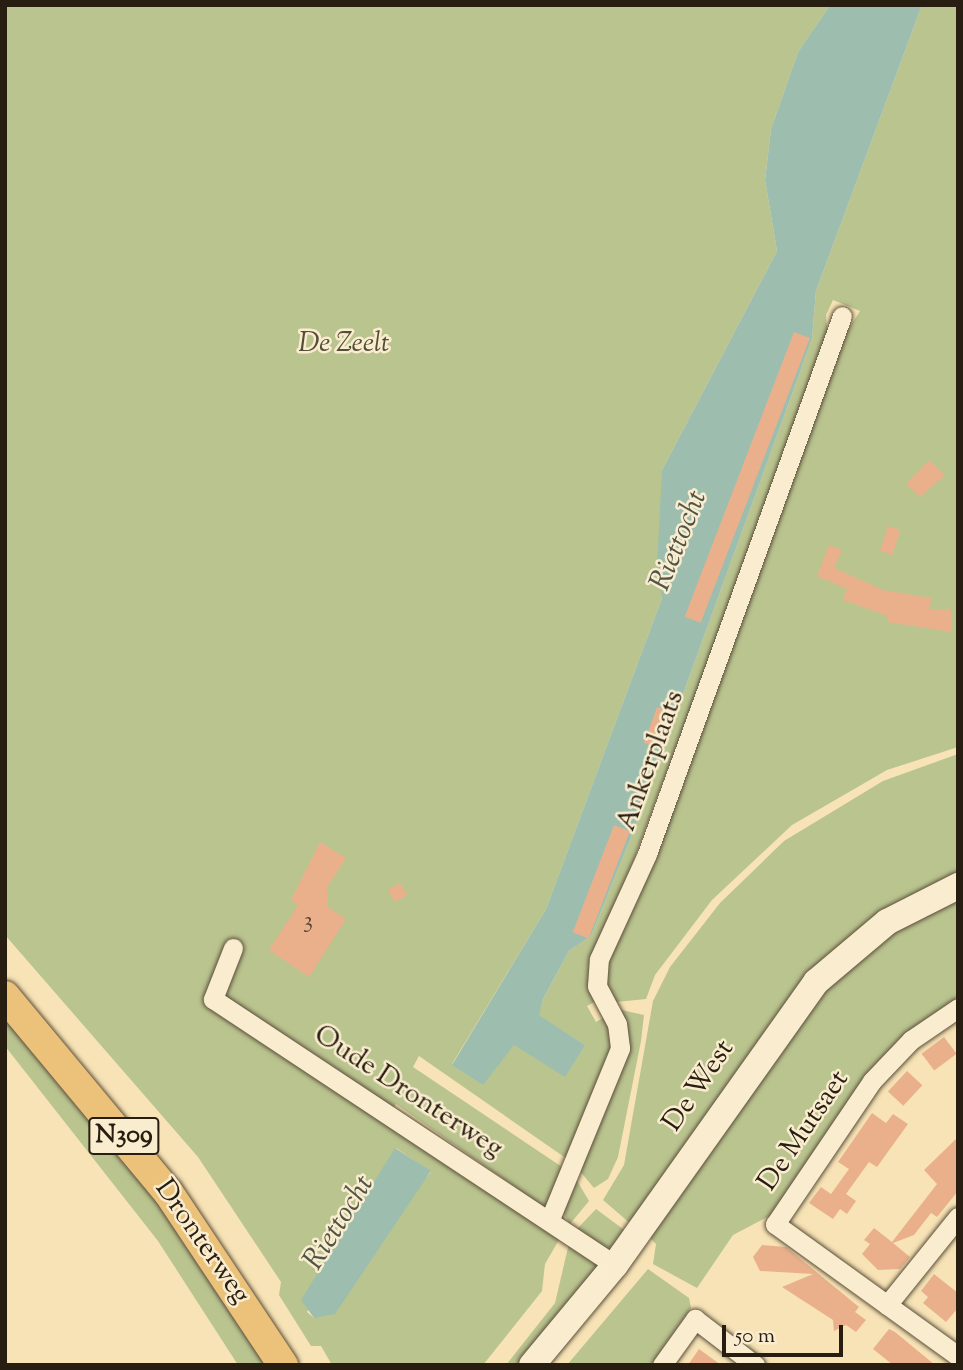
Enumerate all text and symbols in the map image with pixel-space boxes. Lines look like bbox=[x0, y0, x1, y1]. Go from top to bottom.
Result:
park label: De Zeelt bbox=[298, 327, 390, 361]
water label: Riettocht bbox=[644, 485, 716, 597]
street label: Ankerplaats bbox=[610, 686, 692, 836]
house number: 3 bbox=[303, 908, 313, 936]
street label: Oude Dronterweg bbox=[307, 1018, 509, 1166]
street label: De West bbox=[656, 1034, 742, 1138]
street label: De Mutsaet bbox=[751, 1064, 857, 1198]
road number: N309 bbox=[87, 1114, 161, 1158]
water label: Riettocht bbox=[297, 1169, 383, 1277]
street label: Dronterweg bbox=[147, 1173, 257, 1311]
scale bar bbox=[725, 1310, 846, 1354]
text: 50 m bbox=[735, 1322, 775, 1352]

